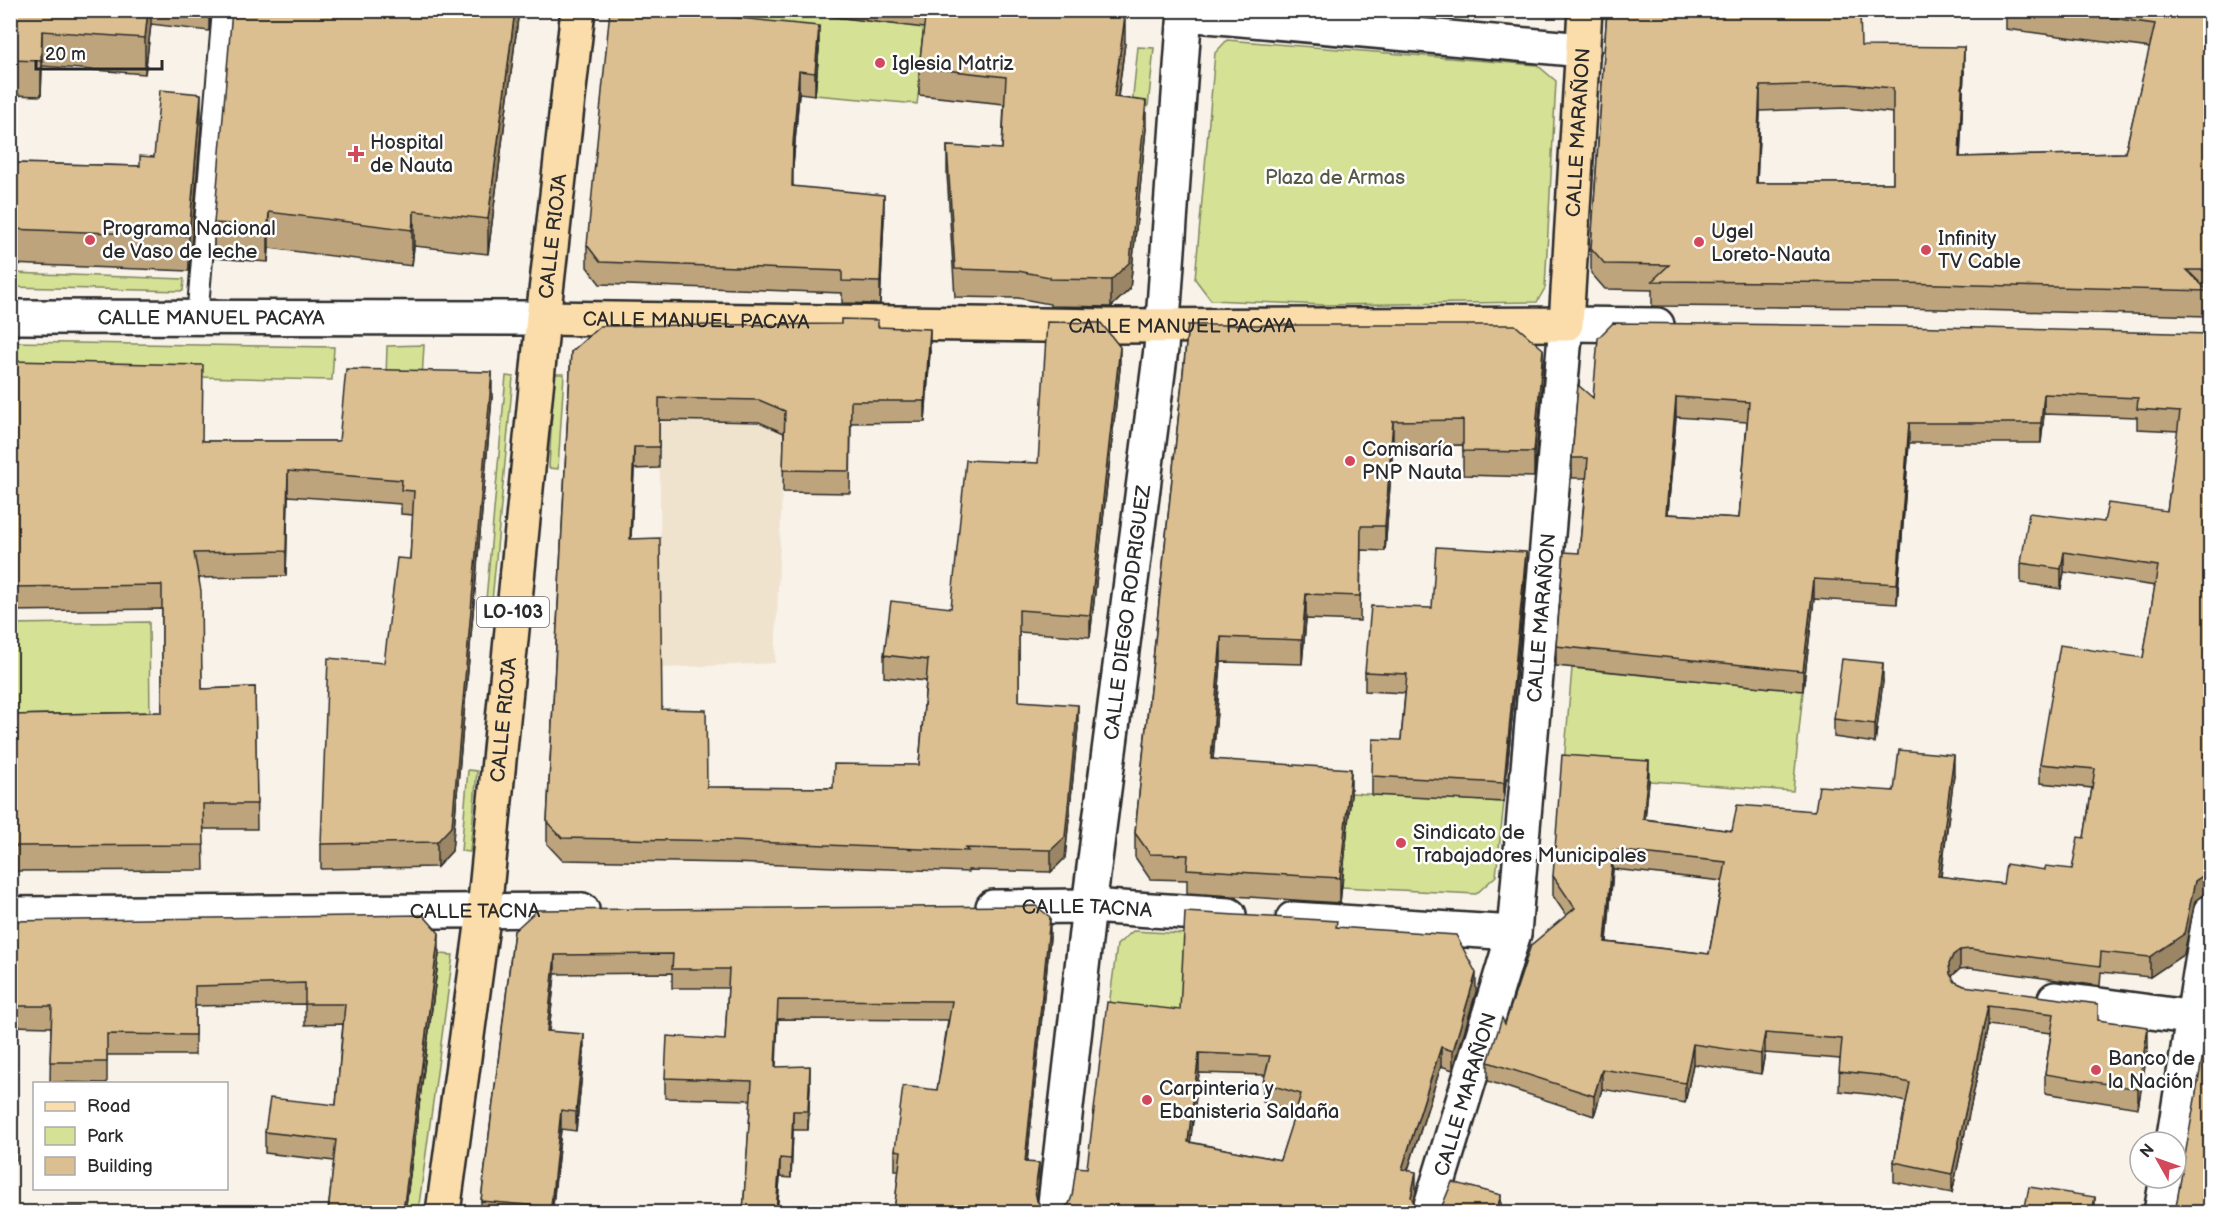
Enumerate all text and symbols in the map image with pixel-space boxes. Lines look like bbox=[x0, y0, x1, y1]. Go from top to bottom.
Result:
scale bar bbox=[36, 33, 162, 71]
text: 20 m bbox=[45, 44, 86, 65]
street label: CALLE MARAÑON bbox=[1561, 47, 1596, 218]
place label: Iglesia Matriz bbox=[892, 52, 1014, 76]
marker: Iglesia Matriz bbox=[873, 56, 887, 70]
place label: Hospital de Nauta bbox=[370, 131, 453, 178]
marker: Hospital de Nauta bbox=[347, 145, 365, 163]
park label: Plaza de Armas bbox=[1265, 166, 1405, 190]
street label: CALLE RIOJA bbox=[534, 172, 572, 300]
place label: Programa Nacional de Vaso de leche bbox=[102, 217, 276, 264]
place label: Ugel Loreto-Nauta bbox=[1711, 220, 1831, 267]
place label: Infinity TV Cable bbox=[1938, 227, 2021, 274]
marker: Programa Nacional de Vaso de leche bbox=[83, 233, 97, 247]
marker: Ugel Loreto-Nauta bbox=[1692, 235, 1706, 249]
marker: Infinity TV Cable bbox=[1919, 243, 1933, 257]
street label: CALLE MANUEL PACAYA bbox=[97, 306, 325, 331]
street label: CALLE MANUEL PACAYA bbox=[582, 308, 810, 335]
street label: CALLE MANUEL PACAYA bbox=[1068, 314, 1296, 339]
place label: Comisaría PNP Nauta bbox=[1362, 438, 1462, 485]
marker: Comisaría PNP Nauta bbox=[1343, 454, 1357, 468]
street label: CALLE DIEGO RODRIGUEZ bbox=[1100, 483, 1156, 742]
street label: CALLE MARAÑON bbox=[1523, 532, 1561, 703]
road number: LO-103 bbox=[477, 597, 549, 627]
street label: CALLE RIOJA bbox=[486, 655, 522, 783]
place label: Sindicato de Trabajadores Municipales bbox=[1413, 821, 1646, 868]
marker: Sindicato de Trabajadores Municipales bbox=[1394, 836, 1408, 850]
street label: CALLE TACNA bbox=[1022, 895, 1154, 923]
street label: CALLE TACNA bbox=[410, 899, 541, 924]
street label: CALLE MARAÑON bbox=[1430, 1010, 1502, 1179]
place label: Banco de la Nación bbox=[2108, 1047, 2195, 1094]
marker: Banco de la Nación bbox=[2089, 1063, 2103, 1077]
place label: Carpinteria y Ebanisteria Saldaña bbox=[1159, 1077, 1339, 1124]
legend bbox=[33, 1082, 228, 1190]
marker: Carpinteria y Ebanisteria Saldaña bbox=[1140, 1093, 1154, 1107]
text: Road bbox=[87, 1096, 131, 1117]
text: Park bbox=[87, 1126, 123, 1147]
north arrow bbox=[2128, 1130, 2188, 1190]
text: N bbox=[2137, 1141, 2159, 1162]
text: Building bbox=[87, 1156, 153, 1177]

